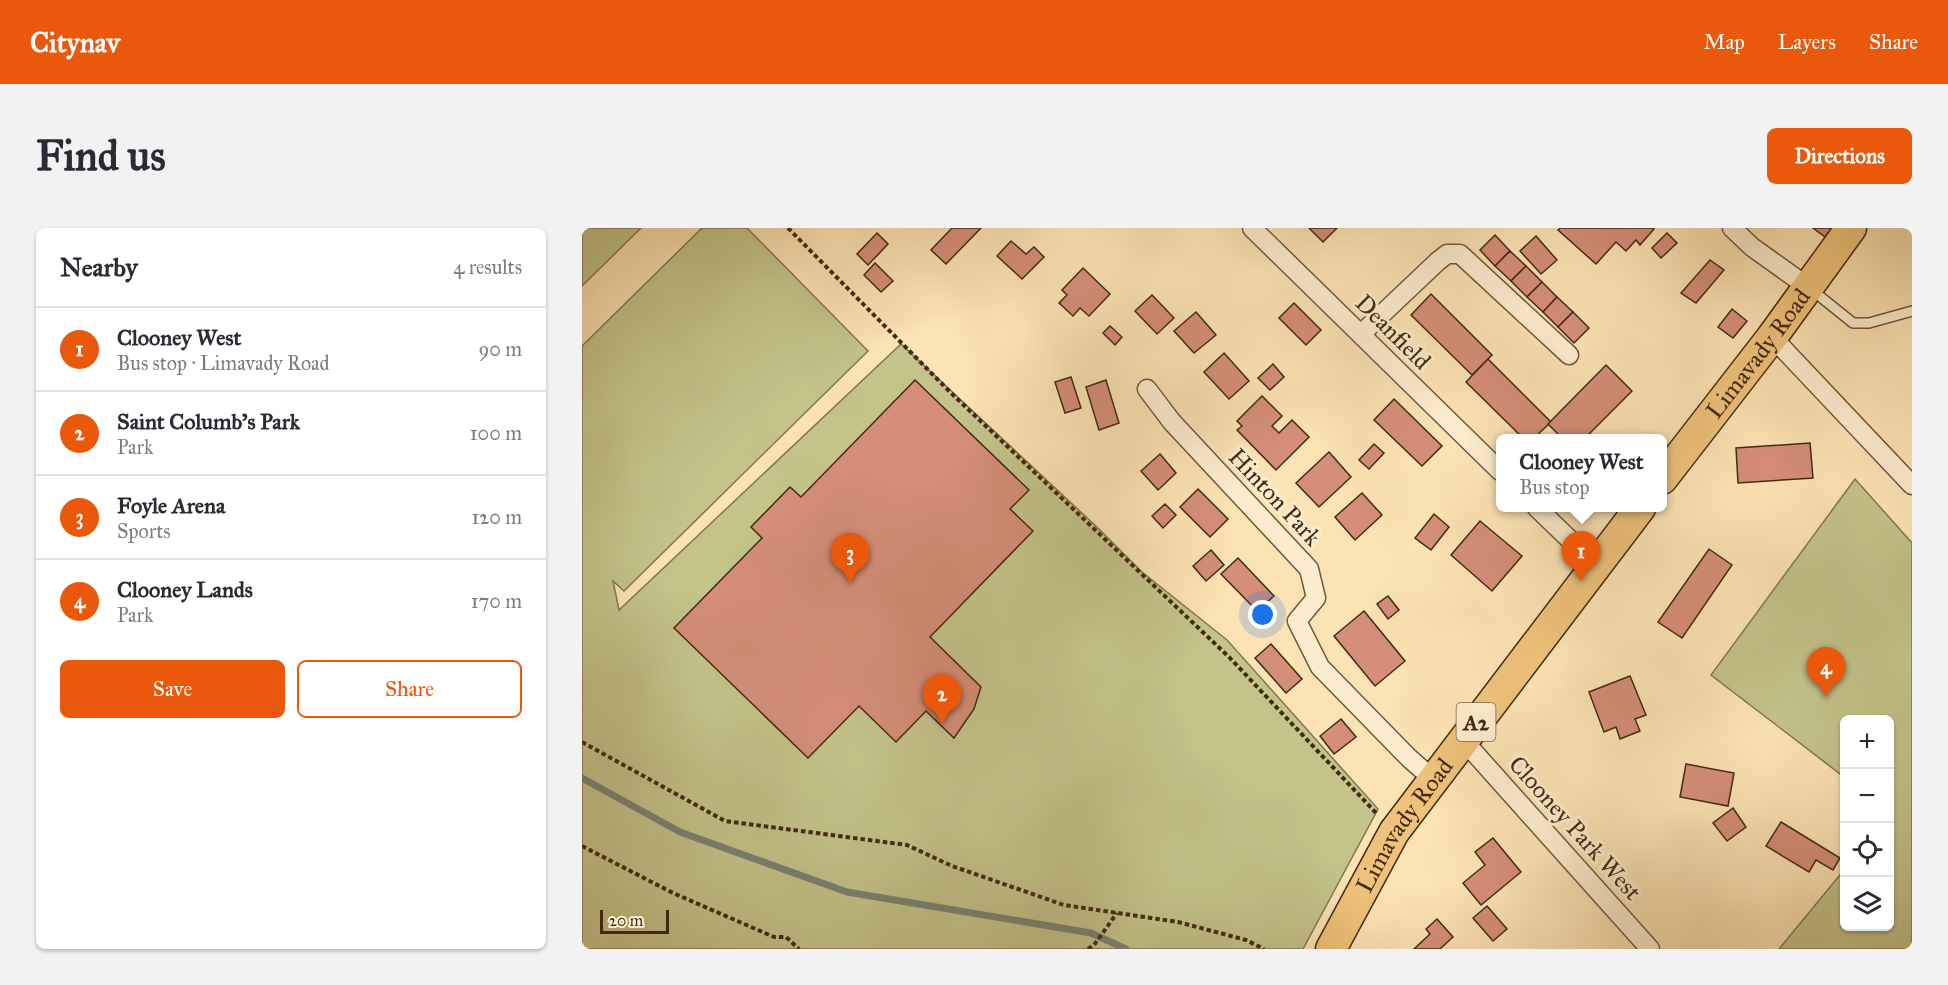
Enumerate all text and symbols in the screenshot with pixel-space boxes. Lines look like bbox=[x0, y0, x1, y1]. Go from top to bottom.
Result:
text: Citynav bbox=[30, 25, 120, 60]
text: Map bbox=[1704, 29, 1745, 55]
text: Layers bbox=[1778, 29, 1836, 55]
text: Share bbox=[1869, 29, 1918, 55]
button: Directions bbox=[1767, 128, 1912, 184]
text: Find us bbox=[36, 130, 166, 182]
text: Nearby bbox=[60, 251, 138, 283]
text: 4 results bbox=[453, 255, 522, 279]
street label: Limavady Road bbox=[1699, 283, 1817, 425]
street label: Deanfield bbox=[1349, 288, 1437, 376]
text: Clooney West bbox=[117, 324, 241, 351]
text: 1 bbox=[76, 337, 83, 361]
text: 90 m bbox=[479, 337, 522, 361]
text: Bus stop · Limavady Road bbox=[117, 351, 330, 375]
text: Saint Columb's Park bbox=[117, 408, 300, 435]
text: 2 bbox=[75, 421, 84, 445]
text: 100 m bbox=[470, 421, 522, 445]
popup bbox=[1496, 434, 1667, 512]
text: Park bbox=[117, 435, 153, 459]
street label: Hinton Park bbox=[1222, 442, 1328, 553]
text: Clooney West bbox=[1519, 448, 1644, 475]
text: Bus stop bbox=[1519, 475, 1589, 499]
text: Foyle Arena bbox=[117, 492, 225, 519]
text: 3 bbox=[76, 505, 84, 529]
text: 120 m bbox=[471, 505, 522, 529]
text: Sports bbox=[117, 519, 171, 543]
pin: 1 bbox=[1562, 532, 1600, 581]
pin: 3 bbox=[830, 534, 870, 583]
text: Clooney Lands bbox=[117, 576, 253, 603]
text: 4 bbox=[74, 589, 85, 613]
text: 170 m bbox=[471, 589, 522, 613]
your location bbox=[1248, 600, 1277, 629]
text: Park bbox=[117, 603, 153, 627]
pin: 4 bbox=[1806, 648, 1846, 697]
button: Save bbox=[60, 660, 285, 718]
button: Share bbox=[297, 660, 522, 718]
pin: 2 bbox=[922, 674, 962, 724]
road number: A2 bbox=[1456, 703, 1496, 741]
map controls bbox=[1840, 715, 1894, 931]
button: + bbox=[1840, 715, 1894, 769]
street label: Clooney Park West bbox=[1502, 750, 1648, 907]
street label: Limavady Road bbox=[1349, 752, 1460, 898]
button: − bbox=[1840, 769, 1894, 823]
button: locate bbox=[1840, 823, 1894, 877]
button: layers bbox=[1840, 877, 1894, 931]
scale bar bbox=[600, 907, 669, 934]
text: 20 m bbox=[609, 911, 643, 930]

